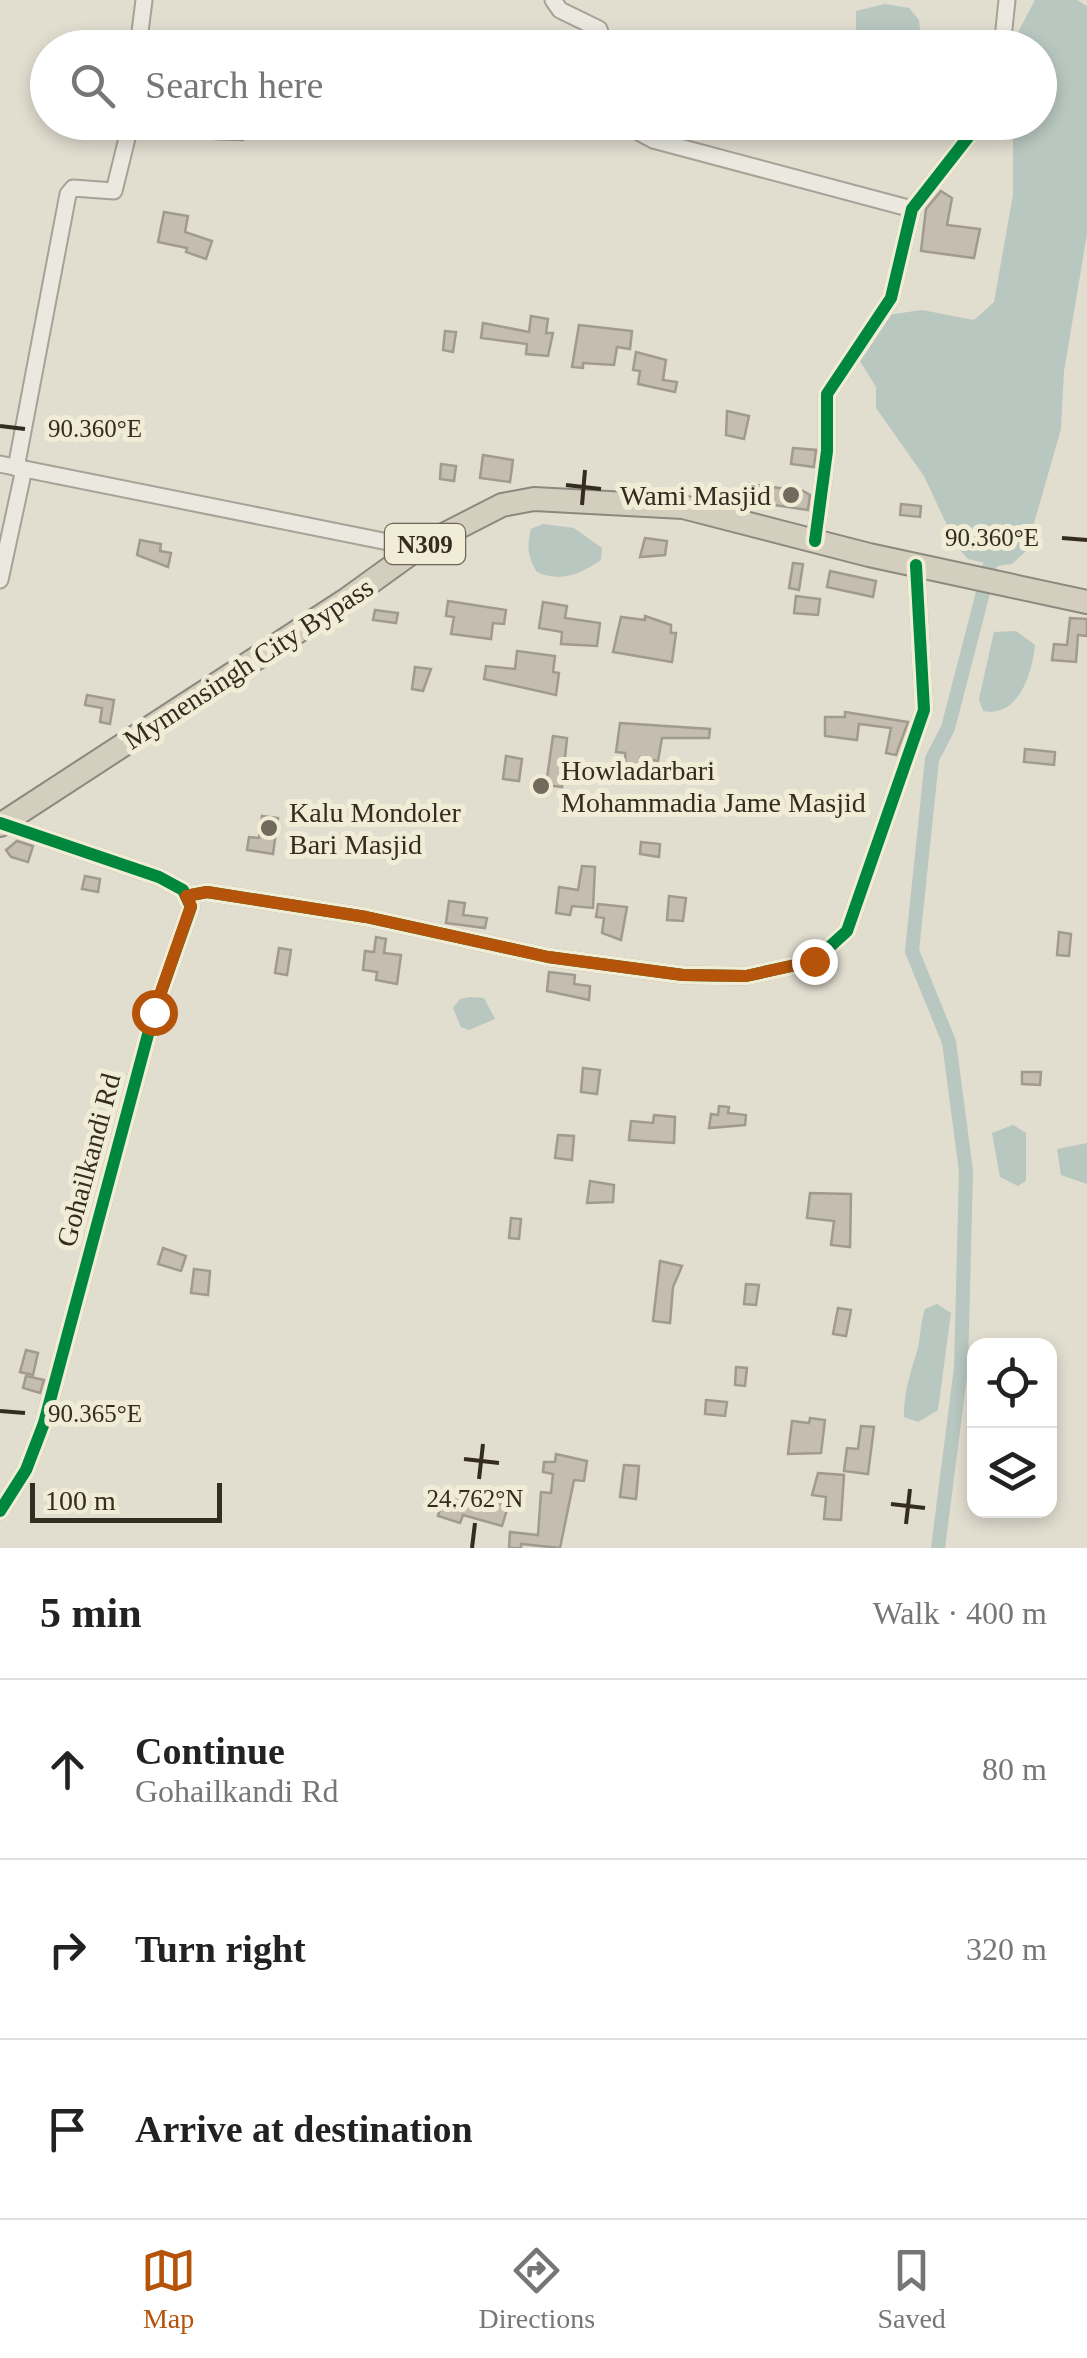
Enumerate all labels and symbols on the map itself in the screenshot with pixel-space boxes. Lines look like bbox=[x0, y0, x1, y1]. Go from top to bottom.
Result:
text: 90.360°E bbox=[48, 415, 142, 442]
place label: Wami Masjid bbox=[620, 480, 771, 511]
marker: Wami Masjid bbox=[780, 484, 802, 506]
road number: N309 bbox=[385, 524, 465, 564]
text: 90.360°E bbox=[945, 524, 1039, 551]
street label: Mymensingh City Bypass bbox=[118, 571, 379, 756]
place label: Howladarbari Mohammadia Jame Masjid bbox=[561, 755, 866, 818]
marker: Howladarbari Mohammadia Jame Masjid bbox=[530, 775, 552, 797]
place label: Kalu Mondoler Bari Masjid bbox=[289, 797, 462, 860]
marker: Kalu Mondoler Bari Masjid bbox=[258, 817, 280, 839]
route end bbox=[792, 939, 838, 985]
route start bbox=[132, 990, 178, 1036]
street label: Gohailkandi Rd bbox=[50, 1070, 127, 1250]
text: 90.365°E bbox=[48, 1400, 142, 1427]
scale bar bbox=[30, 1478, 222, 1522]
text: 24.762°N bbox=[427, 1485, 523, 1512]

